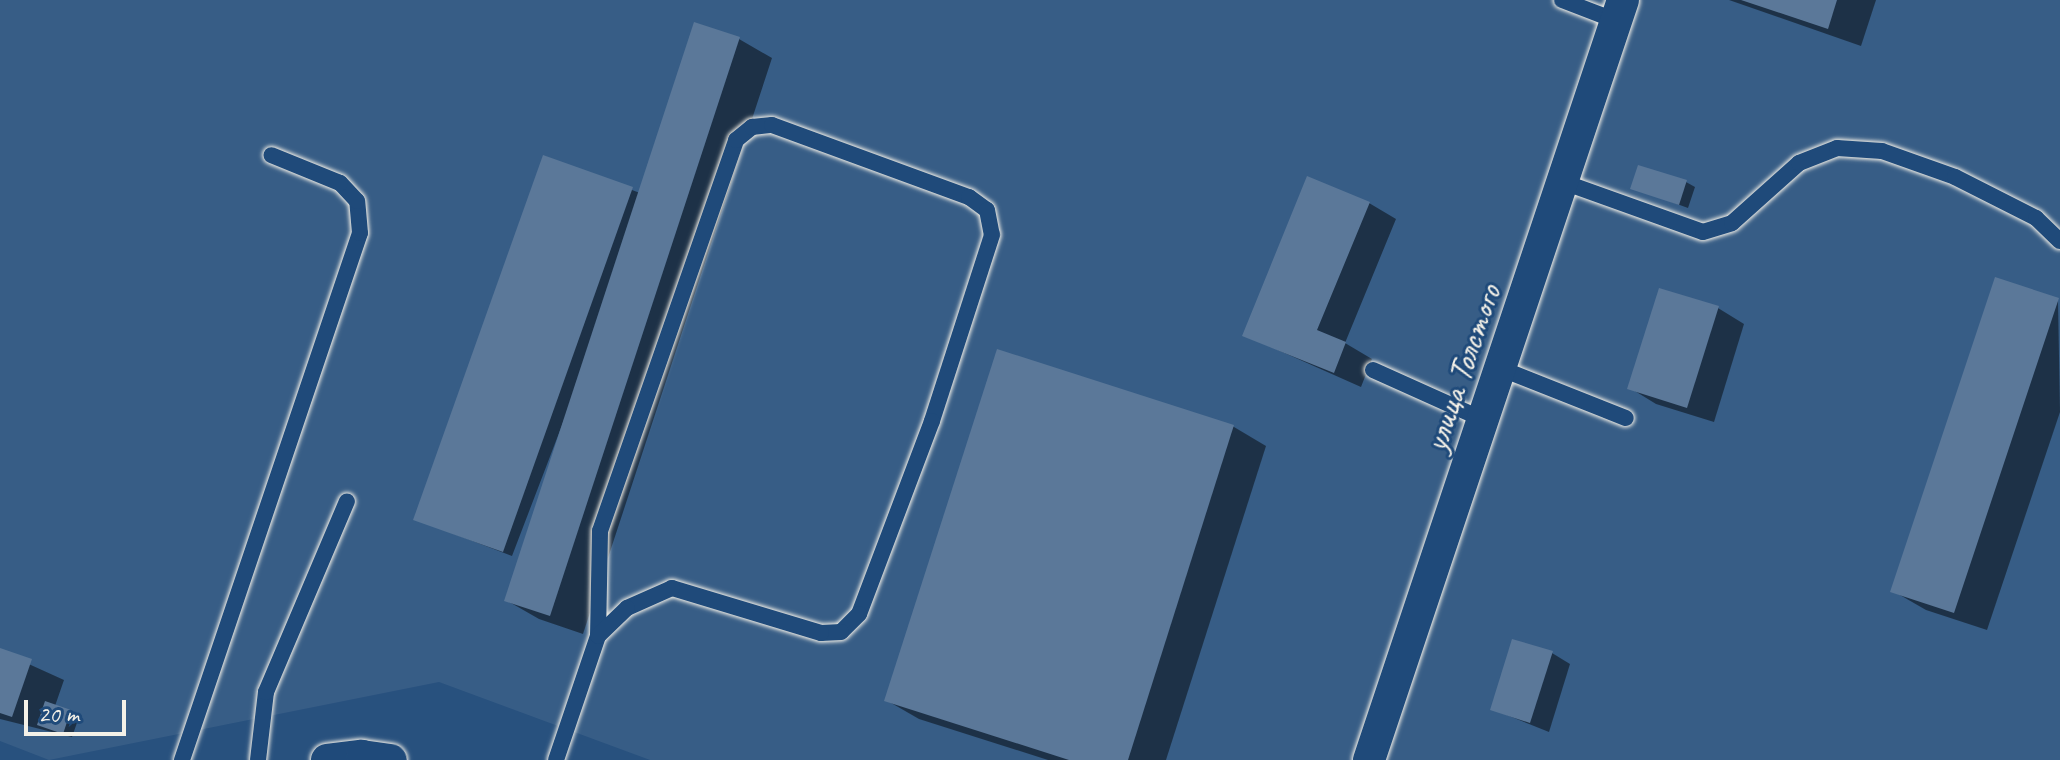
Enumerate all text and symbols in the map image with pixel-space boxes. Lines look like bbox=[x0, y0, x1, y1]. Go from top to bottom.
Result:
street label: улица Толстого bbox=[1415, 279, 1509, 457]
scale bar bbox=[28, 684, 130, 734]
text: 20 m bbox=[38, 699, 79, 729]

